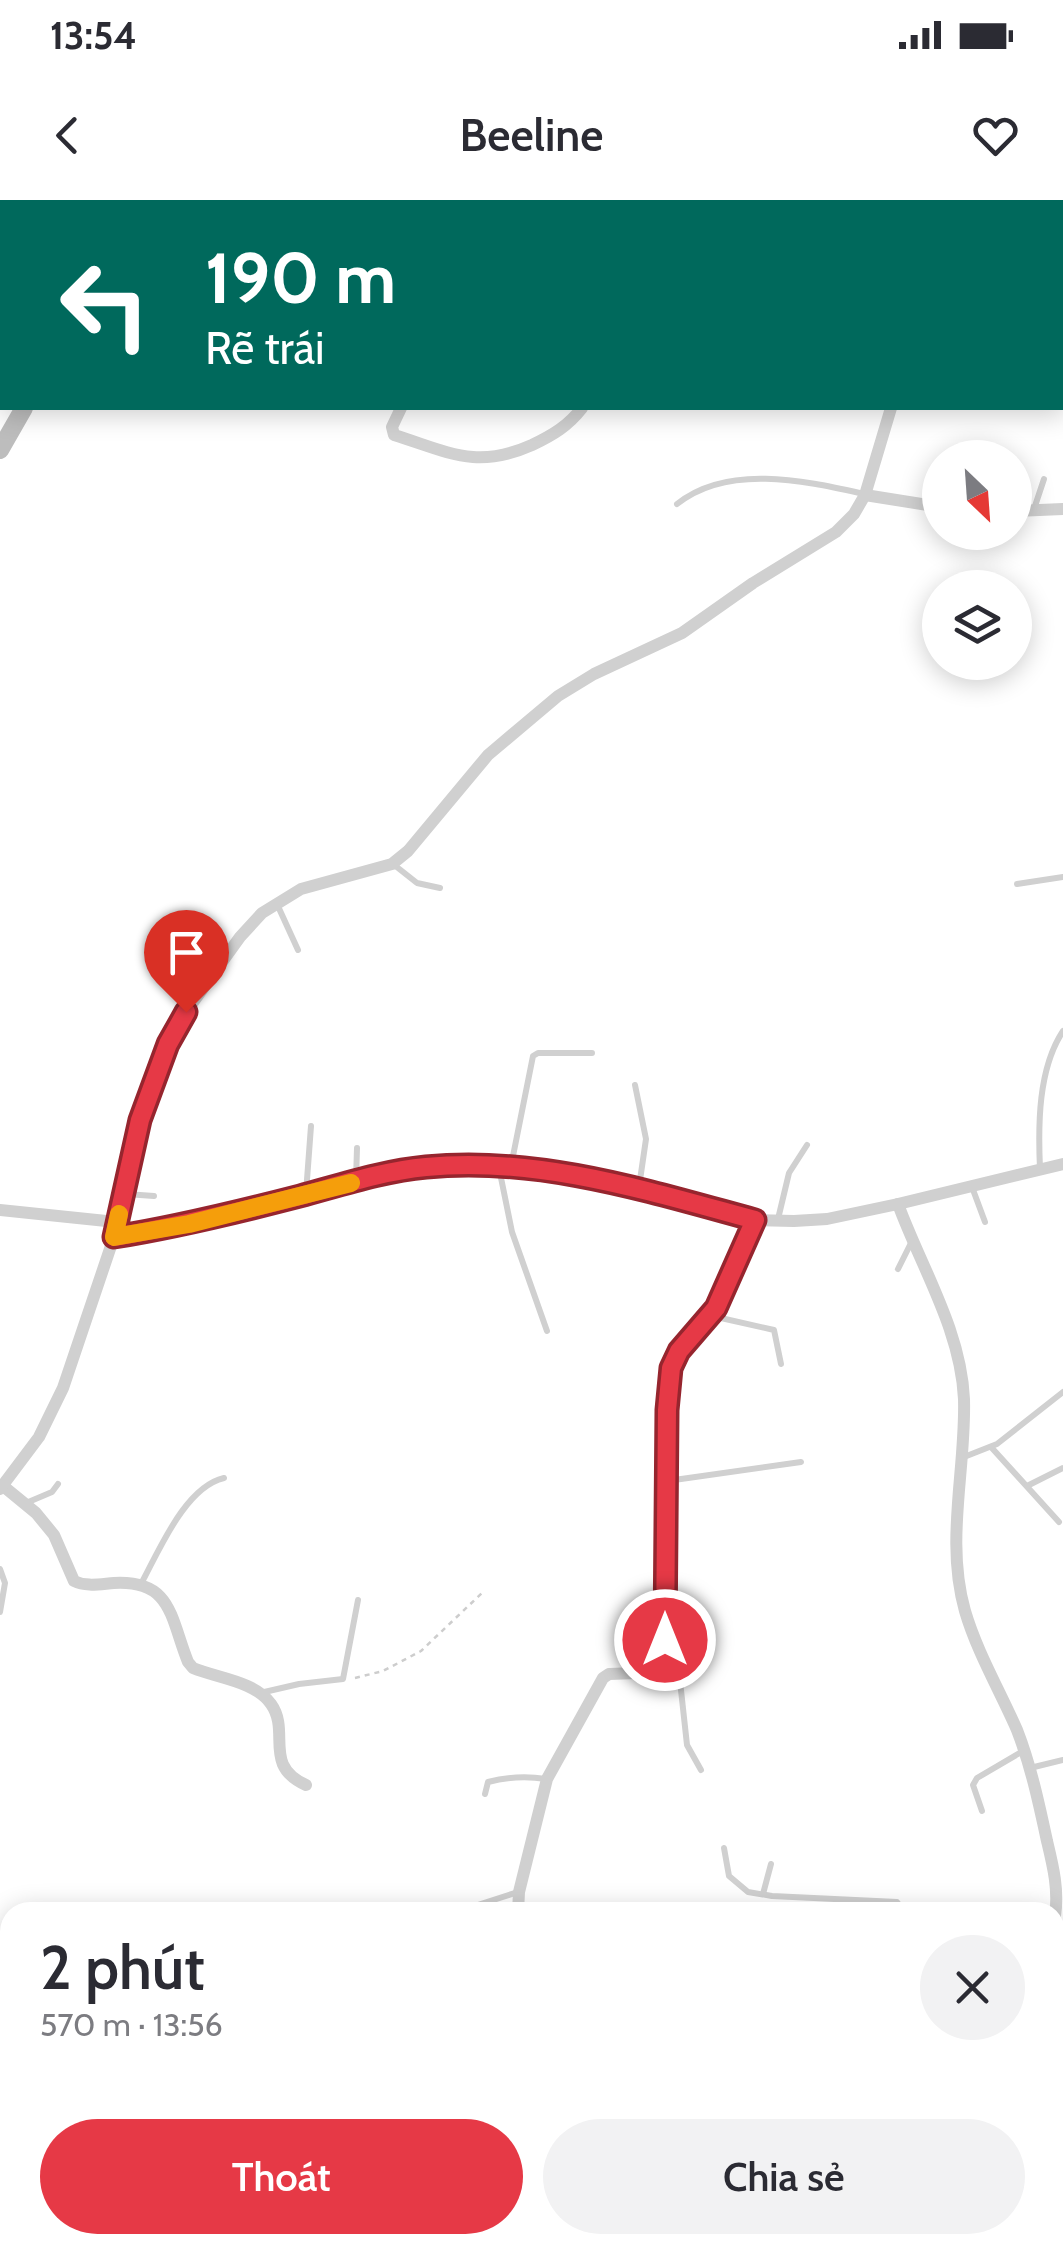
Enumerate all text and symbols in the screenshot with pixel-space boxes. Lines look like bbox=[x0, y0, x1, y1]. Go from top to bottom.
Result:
text: 13:54 bbox=[50, 12, 137, 59]
icon: back bbox=[40, 108, 95, 163]
text: Beeline bbox=[460, 108, 603, 162]
icon: heart bbox=[968, 108, 1023, 163]
text: 190 m bbox=[205, 235, 396, 321]
icon: left bbox=[40, 240, 170, 370]
text: Rẽ trái bbox=[205, 321, 325, 375]
north arrow bbox=[922, 440, 1032, 550]
map controls bbox=[922, 440, 1032, 680]
button: layers bbox=[922, 570, 1032, 680]
pin bbox=[144, 910, 229, 1013]
icon: arrive bbox=[159, 925, 214, 980]
position arrow bbox=[613, 1588, 717, 1692]
text: 2 phút bbox=[40, 1931, 205, 2004]
button: close bbox=[920, 1935, 1025, 2040]
text: 570 m · 13:56 bbox=[40, 2005, 223, 2044]
button: Thoát bbox=[40, 2119, 523, 2234]
button: Chia sẻ bbox=[543, 2119, 1025, 2234]

